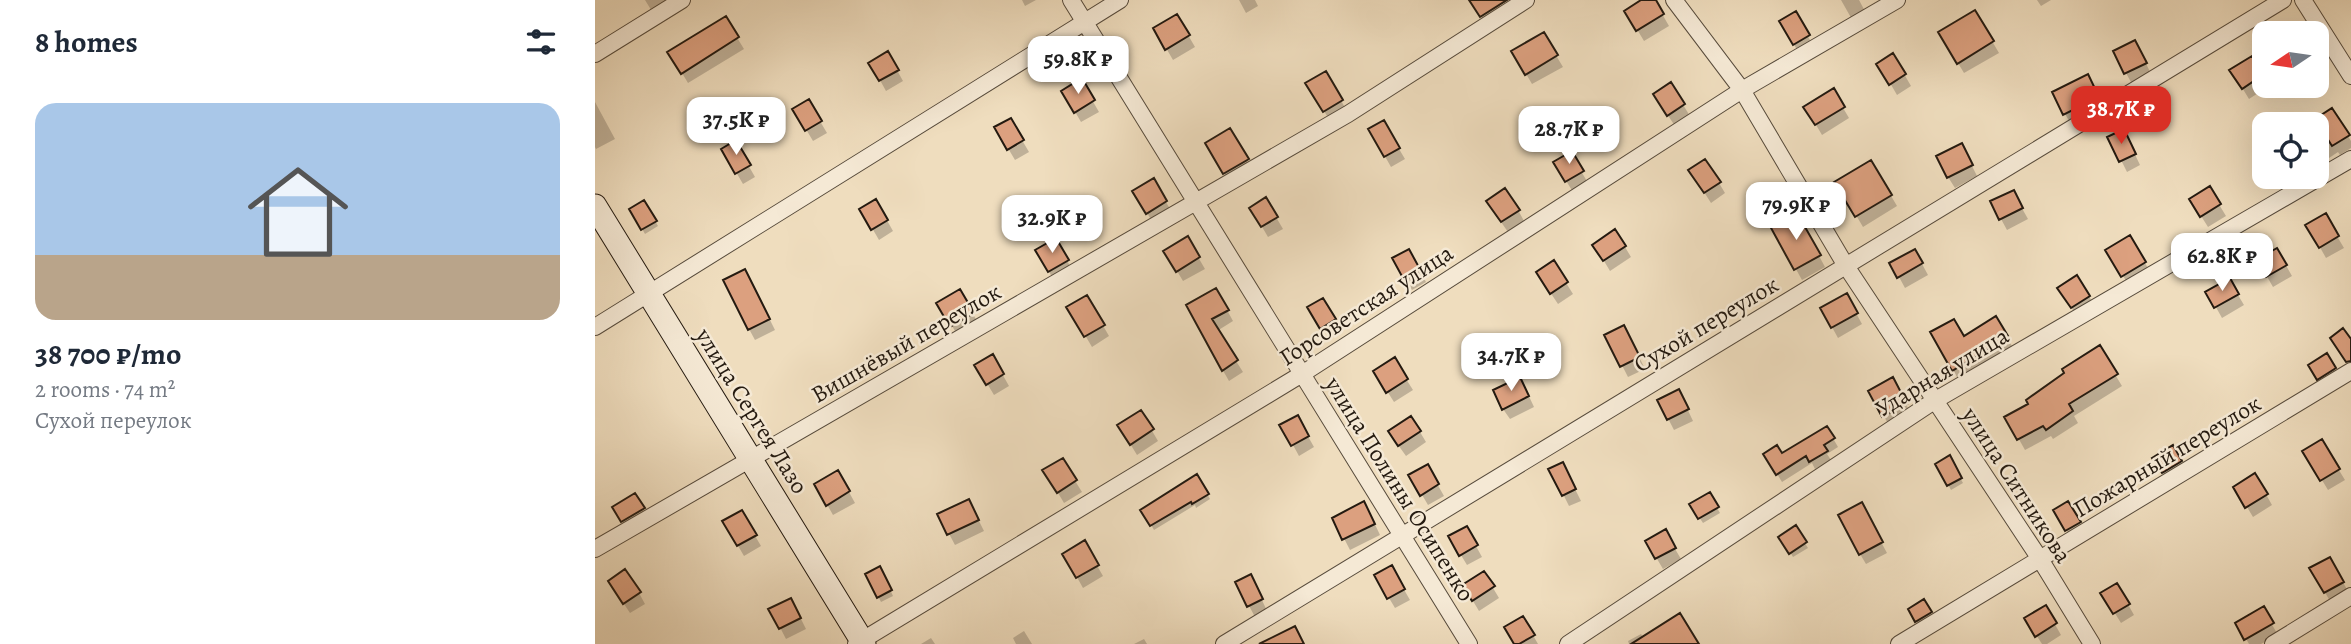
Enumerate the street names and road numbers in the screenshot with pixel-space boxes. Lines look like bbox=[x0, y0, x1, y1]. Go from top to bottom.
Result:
street label: Горсоветская улица bbox=[1273, 237, 1459, 373]
street label: Сухой переулок bbox=[1628, 268, 1784, 380]
street label: Вишнёвый переулок bbox=[805, 276, 1007, 410]
street label: Ударная улица bbox=[1869, 320, 2015, 424]
street label: улица Сергея Лазо bbox=[688, 321, 816, 500]
street label: улица Полины Осипенко bbox=[1317, 370, 1482, 607]
street label: Пожарный переулок bbox=[2067, 387, 2267, 525]
street label: улица Ситникова bbox=[1954, 400, 2079, 569]

